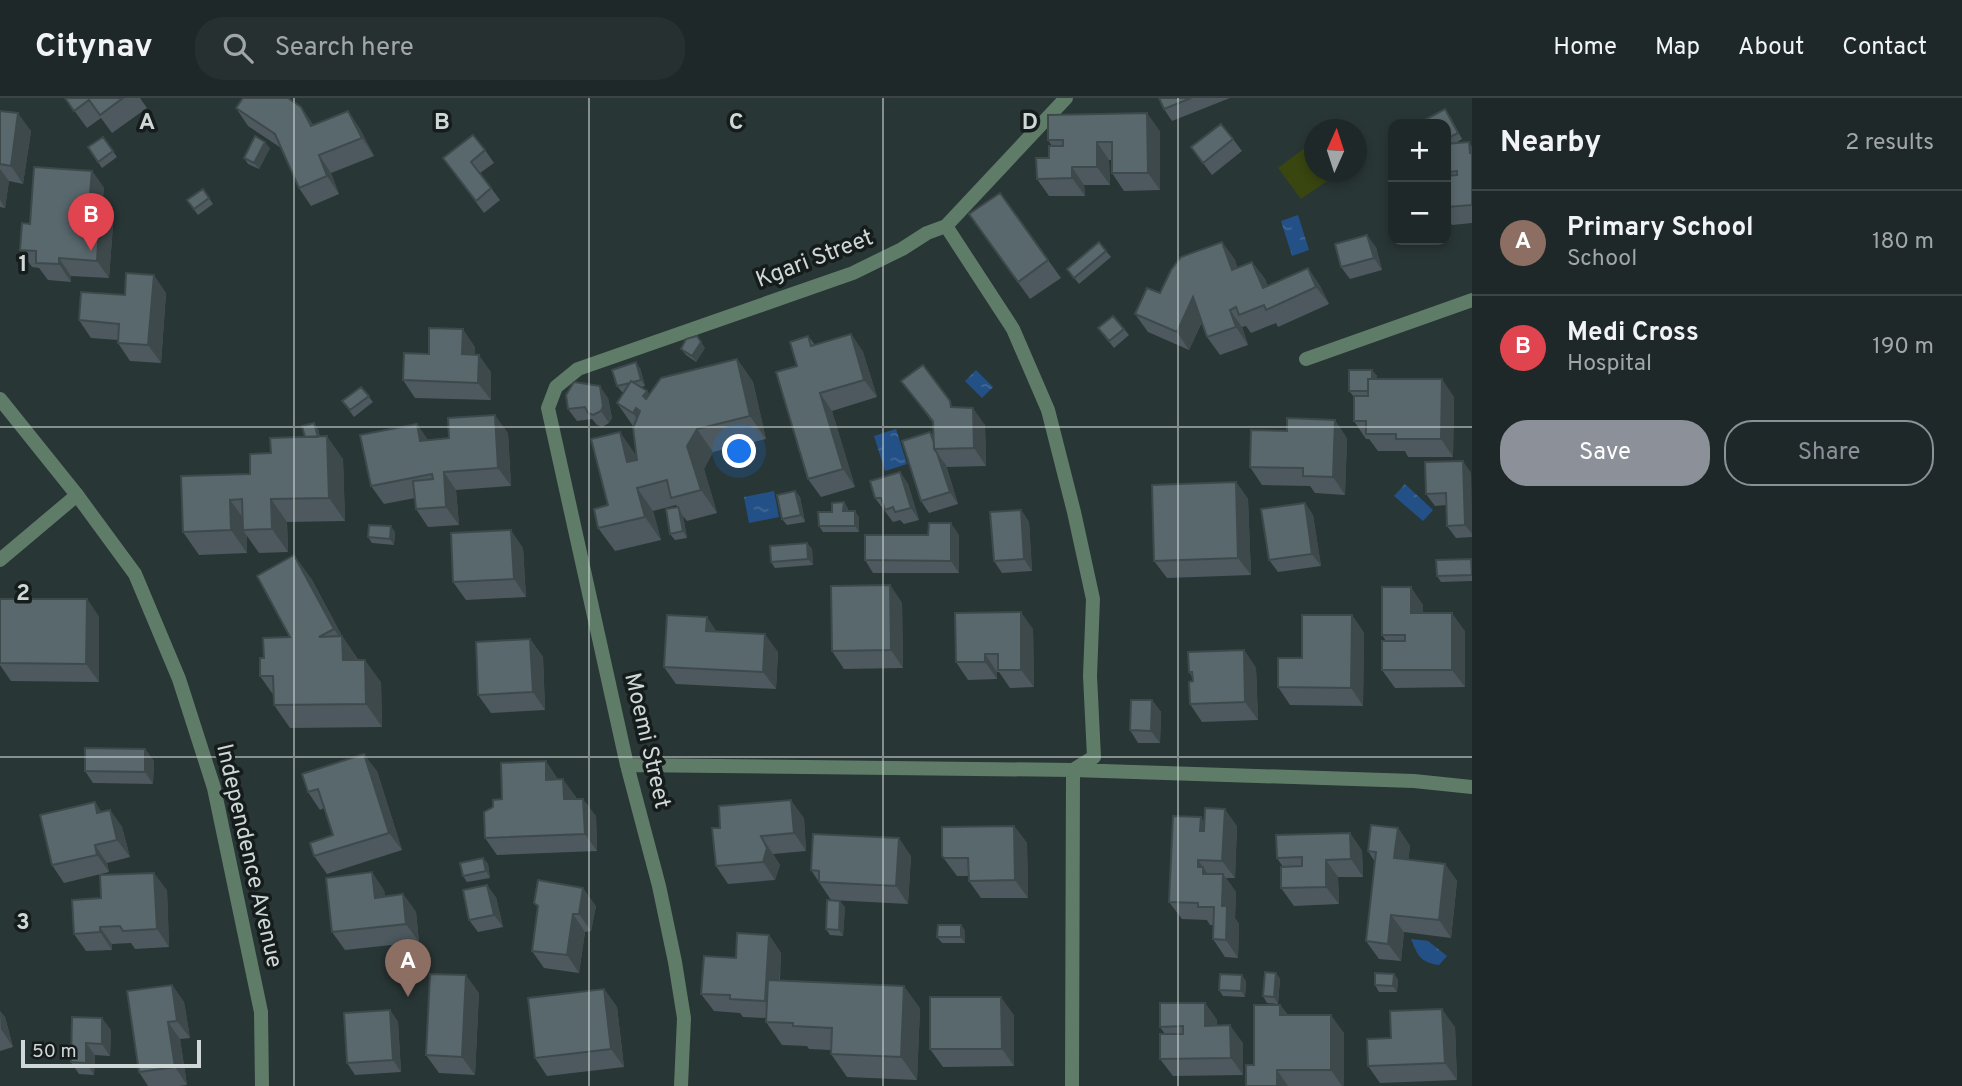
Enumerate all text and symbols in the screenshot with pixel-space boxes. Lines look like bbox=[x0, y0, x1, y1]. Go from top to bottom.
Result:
search box bbox=[195, 17, 685, 80]
text: Citynav bbox=[35, 27, 153, 69]
icon: search bbox=[219, 29, 257, 67]
text: Search here bbox=[275, 32, 414, 65]
text: Home bbox=[1553, 33, 1617, 63]
text: Map bbox=[1655, 33, 1700, 63]
text: About bbox=[1738, 33, 1804, 63]
text: Contact bbox=[1842, 33, 1927, 63]
text: A bbox=[139, 109, 155, 138]
text: B bbox=[434, 109, 450, 138]
text: C bbox=[729, 109, 743, 138]
text: D bbox=[1022, 109, 1038, 138]
north arrow bbox=[1304, 119, 1367, 182]
map controls bbox=[1388, 119, 1451, 245]
button: + bbox=[1388, 119, 1451, 182]
text: Nearby bbox=[1500, 125, 1601, 162]
text: 2 results bbox=[1845, 129, 1934, 158]
button: − bbox=[1388, 182, 1451, 245]
pin: B bbox=[68, 193, 114, 251]
text: Primary School bbox=[1567, 212, 1754, 245]
street label: Kgari Street bbox=[752, 224, 878, 296]
text: A bbox=[1515, 228, 1531, 257]
text: 180 m bbox=[1872, 228, 1934, 257]
text: School bbox=[1567, 245, 1637, 274]
text: 1 bbox=[18, 251, 28, 280]
text: Medi Cross bbox=[1567, 317, 1699, 350]
text: B bbox=[1515, 333, 1531, 362]
text: 190 m bbox=[1872, 333, 1934, 362]
text: Hospital bbox=[1567, 350, 1652, 379]
button: Save bbox=[1500, 420, 1710, 486]
button: Share bbox=[1724, 420, 1934, 486]
your location bbox=[722, 434, 756, 468]
text: 2 bbox=[16, 580, 30, 609]
street label: Moemi Street bbox=[616, 670, 676, 812]
street label: Independence Avenue bbox=[208, 741, 288, 971]
text: 3 bbox=[16, 909, 30, 938]
pin: A bbox=[385, 939, 431, 997]
scale bar bbox=[21, 1037, 201, 1069]
text: 50 m bbox=[32, 1040, 77, 1064]

